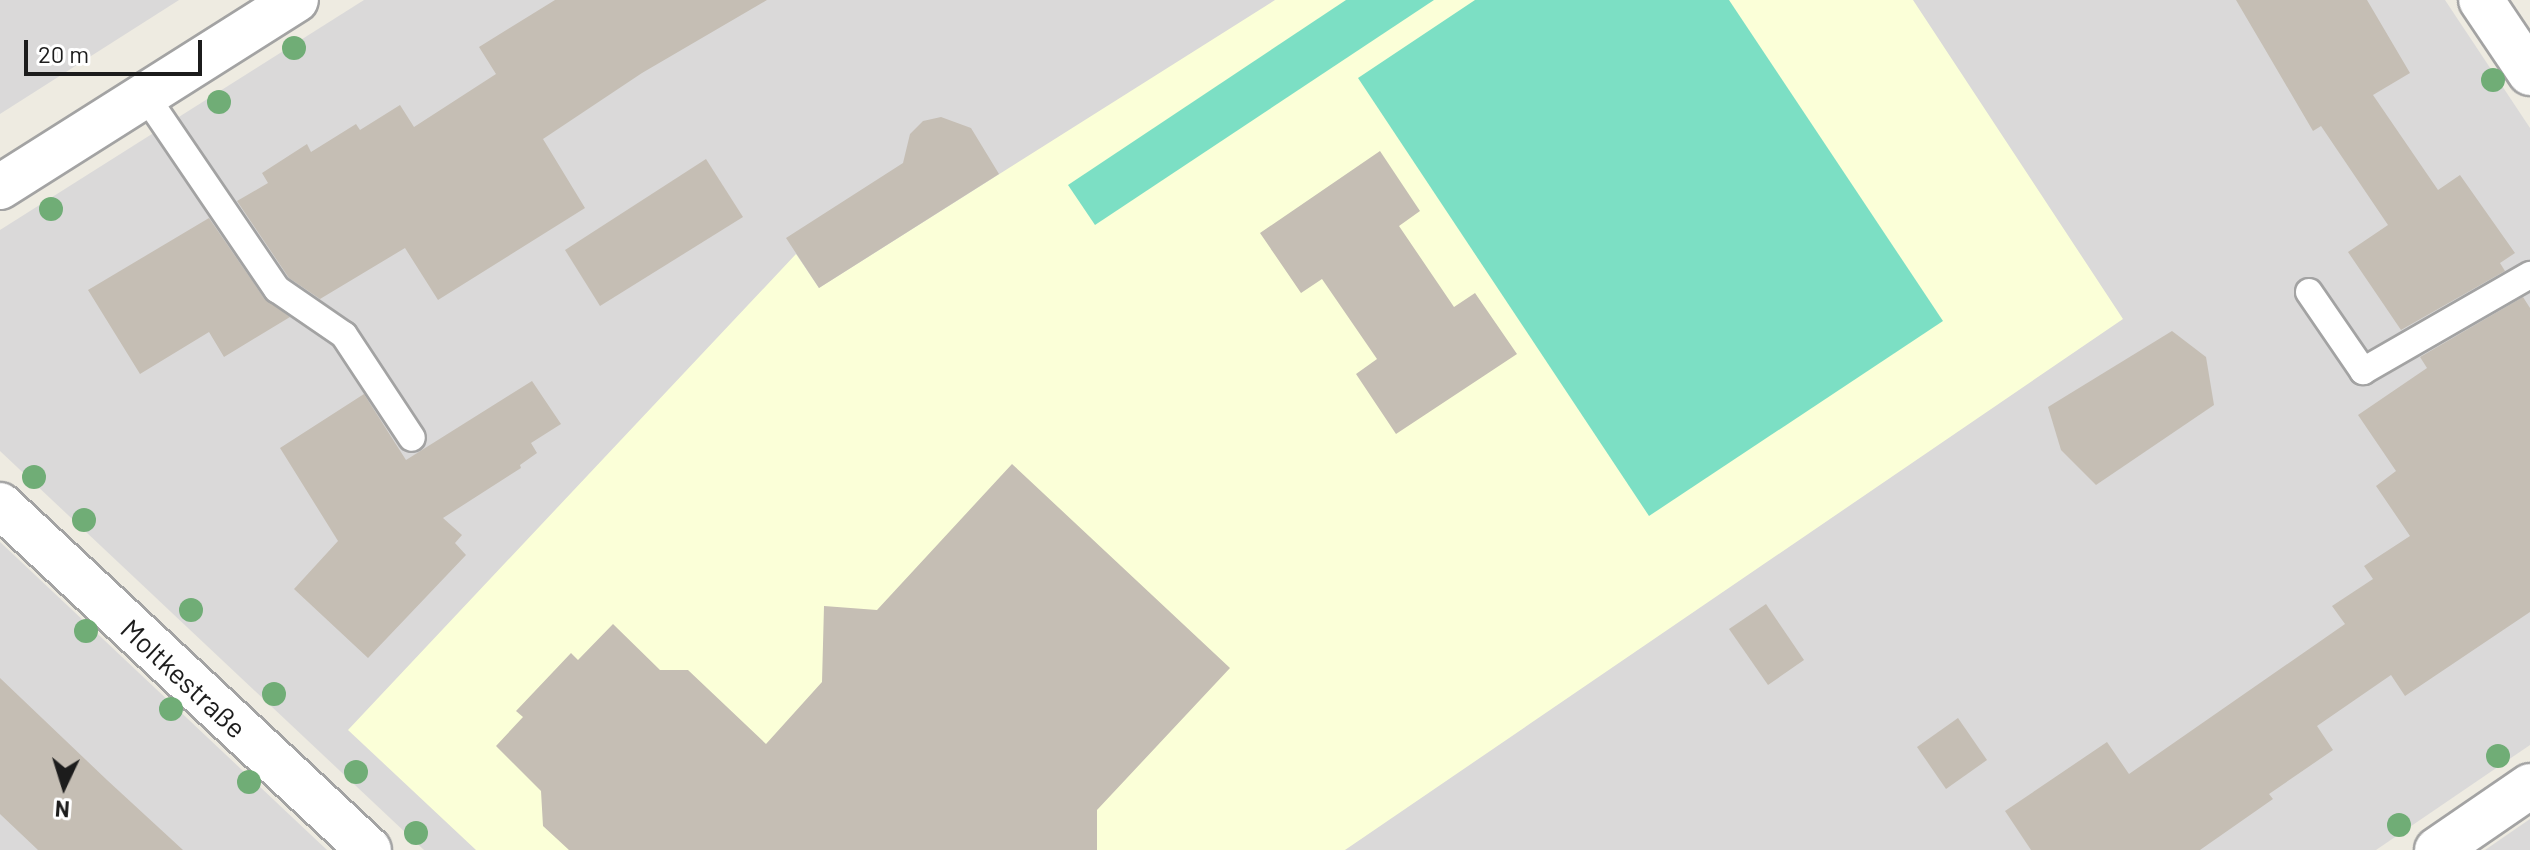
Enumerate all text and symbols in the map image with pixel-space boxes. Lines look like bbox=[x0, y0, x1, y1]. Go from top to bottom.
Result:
scale bar bbox=[28, 24, 206, 74]
text: 20 m bbox=[38, 39, 89, 68]
street label: Moltkestraße bbox=[115, 612, 253, 744]
north arrow bbox=[24, 746, 104, 826]
text: N bbox=[54, 796, 71, 823]

